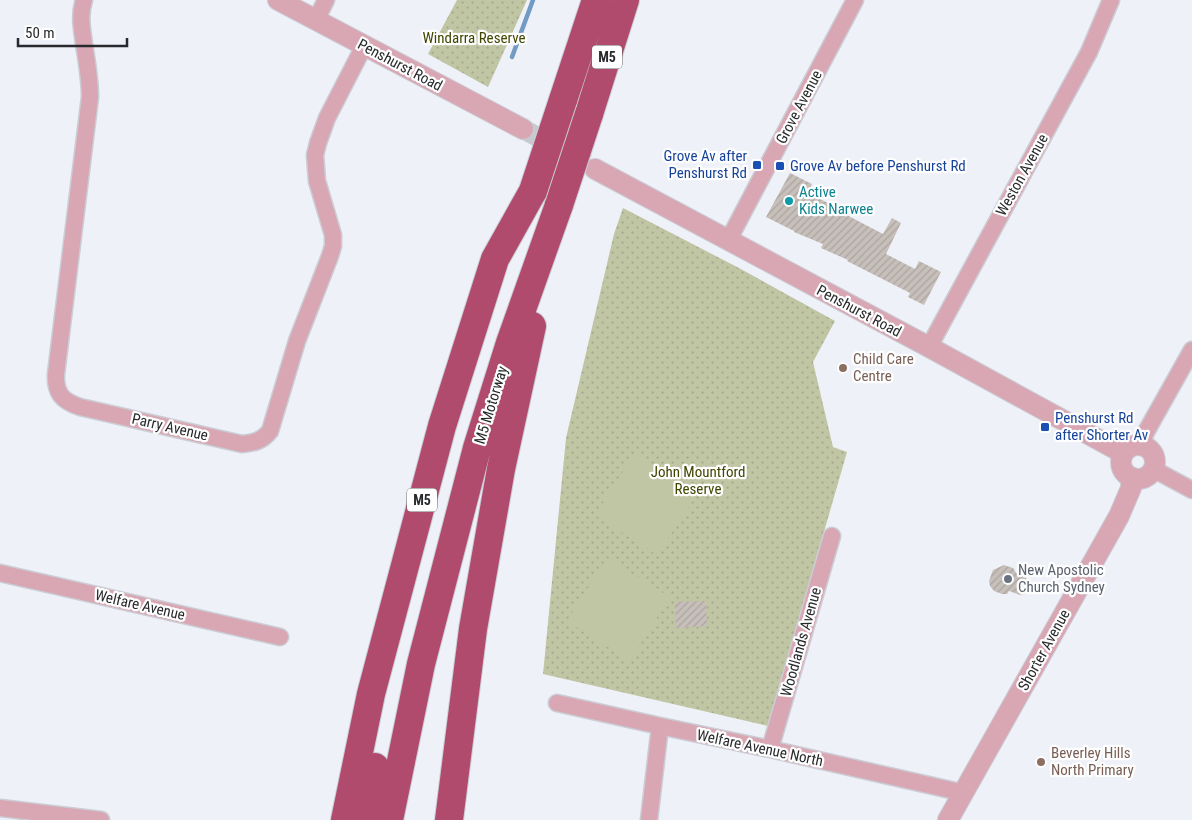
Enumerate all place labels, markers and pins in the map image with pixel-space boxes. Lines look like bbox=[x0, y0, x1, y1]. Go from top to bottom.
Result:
place label: Grove Av after Penshurst Rd bbox=[663, 147, 747, 182]
place label: Grove Av before Penshurst Rd bbox=[790, 157, 966, 175]
marker: Grove Av after Penshurst Rd bbox=[751, 159, 763, 171]
marker: Grove Av before Penshurst Rd bbox=[774, 160, 786, 172]
place label: Active Kids Narwee bbox=[799, 183, 873, 218]
marker: Active Kids Narwee bbox=[783, 195, 795, 207]
place label: Child Care Centre bbox=[853, 350, 914, 385]
marker: Child Care Centre bbox=[837, 362, 849, 374]
place label: Penshurst Rd after Shorter Av bbox=[1055, 409, 1149, 444]
marker: Penshurst Rd after Shorter Av bbox=[1039, 421, 1051, 433]
place label: New Apostolic Church Sydney bbox=[1018, 561, 1105, 596]
marker: New Apostolic Church Sydney bbox=[1002, 573, 1014, 585]
place label: Beverley Hills North Primary bbox=[1051, 744, 1134, 779]
marker: Beverley Hills North Primary bbox=[1035, 756, 1047, 768]

